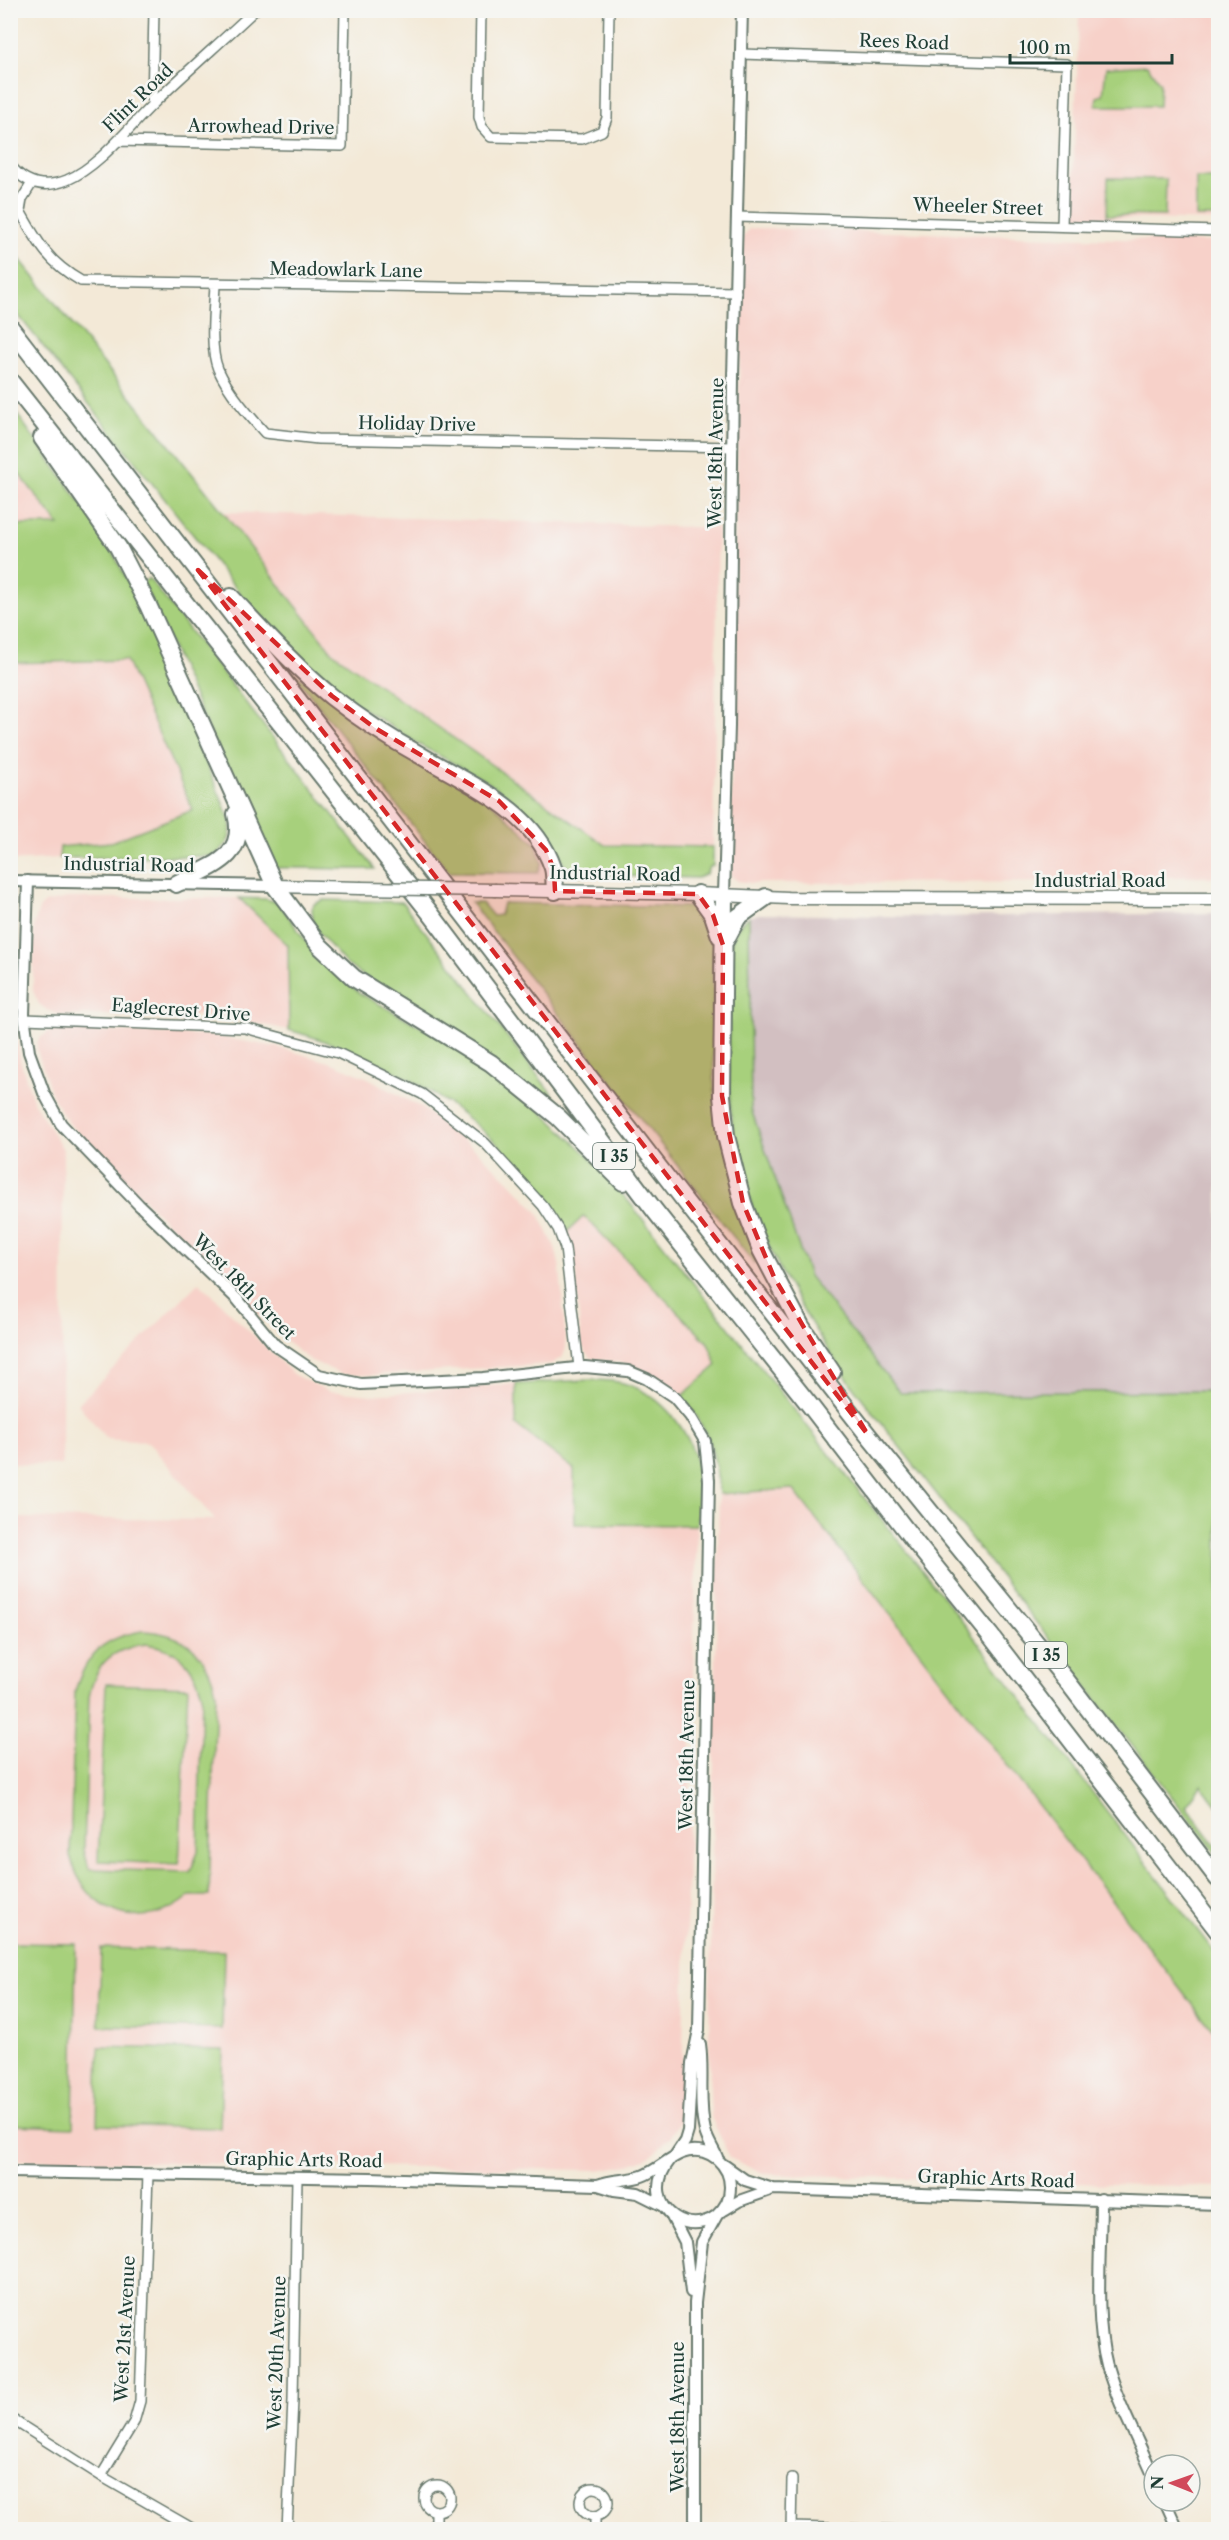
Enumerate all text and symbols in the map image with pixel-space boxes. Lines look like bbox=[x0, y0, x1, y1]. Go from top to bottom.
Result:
scale bar bbox=[1010, 27, 1172, 65]
street label: Rees Road bbox=[858, 29, 950, 55]
text: 100 m bbox=[1019, 37, 1071, 59]
street label: Flint Road bbox=[98, 59, 178, 137]
street label: Arrowhead Drive bbox=[186, 115, 335, 139]
street label: Wheeler Street bbox=[912, 194, 1044, 220]
street label: Meadowlark Lane bbox=[269, 258, 423, 282]
street label: West 18th Avenue bbox=[704, 377, 728, 530]
street label: Holiday Drive bbox=[358, 412, 476, 436]
street label: Industrial Road bbox=[63, 853, 195, 877]
street label: Industrial Road bbox=[549, 862, 681, 886]
street label: Industrial Road bbox=[1034, 870, 1166, 892]
street label: Eaglecrest Drive bbox=[111, 994, 251, 1026]
road number: I 35 bbox=[593, 1143, 635, 1169]
street label: West 18th Street bbox=[187, 1229, 301, 1345]
road number: I 35 bbox=[1025, 1642, 1067, 1668]
street label: West 18th Avenue bbox=[675, 1679, 699, 1832]
street label: Graphic Arts Road bbox=[225, 2148, 383, 2172]
street label: Graphic Arts Road bbox=[917, 2165, 1075, 2193]
street label: West 21st Avenue bbox=[110, 2255, 140, 2404]
street label: West 20th Avenue bbox=[263, 2275, 291, 2432]
street label: West 18th Avenue bbox=[667, 2341, 689, 2494]
north arrow bbox=[1142, 2453, 1202, 2513]
text: N bbox=[1147, 2476, 1167, 2490]

